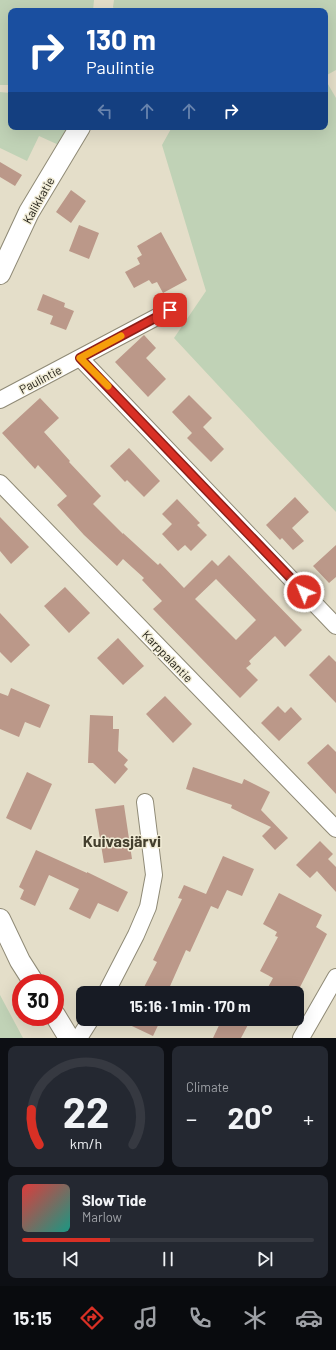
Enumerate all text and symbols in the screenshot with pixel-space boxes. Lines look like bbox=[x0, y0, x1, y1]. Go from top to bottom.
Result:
text: 130 m bbox=[86, 22, 156, 56]
icon: right bbox=[20, 24, 72, 76]
text: Paulintie bbox=[86, 56, 155, 78]
icon: left bbox=[94, 100, 116, 122]
icon: ahead bbox=[136, 100, 158, 122]
icon: ahead bbox=[178, 100, 200, 122]
icon: right bbox=[220, 100, 242, 122]
street label: Kalikkatie bbox=[19, 174, 57, 226]
pin bbox=[153, 293, 187, 327]
icon: arrive bbox=[159, 299, 181, 321]
street label: Paulintie bbox=[17, 362, 63, 396]
position arrow bbox=[283, 571, 325, 613]
street label: Karppalantie bbox=[140, 627, 196, 685]
district label: Kuivasjärvi bbox=[83, 831, 161, 850]
speed limit sign: 30 bbox=[12, 974, 64, 1026]
text: 15:16 · 1 min · 170 m bbox=[130, 997, 250, 1015]
text: Climate bbox=[186, 1079, 229, 1095]
text: 22 bbox=[63, 1085, 109, 1135]
text: 20° bbox=[227, 1099, 273, 1135]
text: − bbox=[186, 1105, 197, 1131]
text: + bbox=[303, 1105, 314, 1131]
text: km/h bbox=[70, 1134, 102, 1151]
text: Slow Tide bbox=[82, 1191, 146, 1209]
text: Marlow bbox=[82, 1209, 122, 1225]
icon: previous bbox=[60, 1248, 82, 1270]
icon: pause bbox=[157, 1248, 179, 1270]
icon: next bbox=[254, 1248, 276, 1270]
icon: directions bbox=[78, 1304, 106, 1332]
icon: music bbox=[132, 1304, 160, 1332]
icon: phone bbox=[186, 1304, 214, 1332]
icon: climate bbox=[241, 1304, 269, 1332]
icon: car bbox=[295, 1304, 323, 1332]
text: 15:15 bbox=[13, 1307, 52, 1329]

